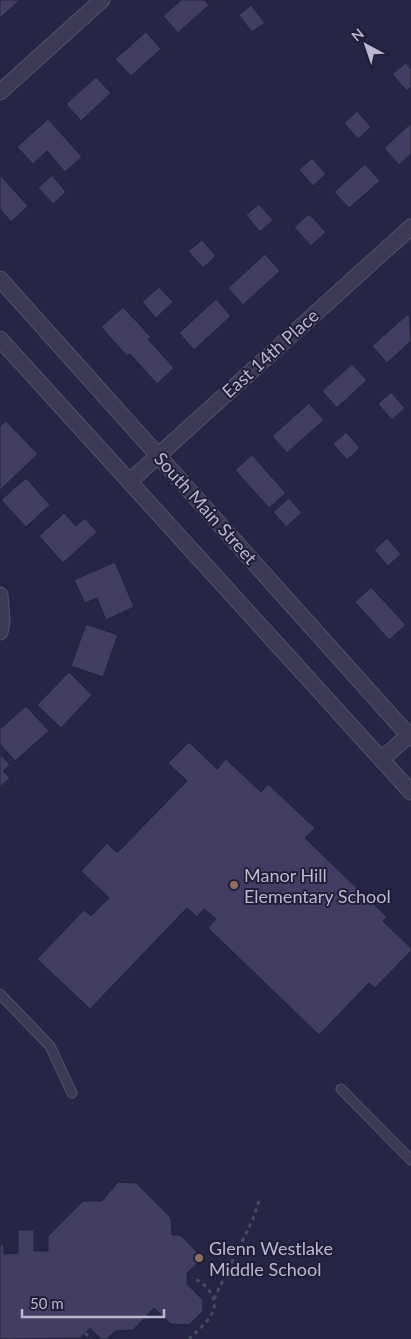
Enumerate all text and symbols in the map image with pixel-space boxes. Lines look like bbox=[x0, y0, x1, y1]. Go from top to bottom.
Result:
north arrow bbox=[341, 20, 391, 70]
text: N bbox=[348, 25, 367, 45]
street label: East 14th Place bbox=[217, 304, 323, 402]
street label: South Main Street bbox=[150, 448, 262, 569]
place label: Manor Hill Elementary School bbox=[244, 864, 391, 907]
marker: Manor Hill Elementary School bbox=[228, 879, 240, 891]
place label: Glenn Westlake Middle School bbox=[209, 1237, 333, 1280]
marker: Glenn Westlake Middle School bbox=[193, 1252, 205, 1264]
scale bar bbox=[22, 1286, 165, 1318]
text: 50 m bbox=[30, 1294, 64, 1312]

